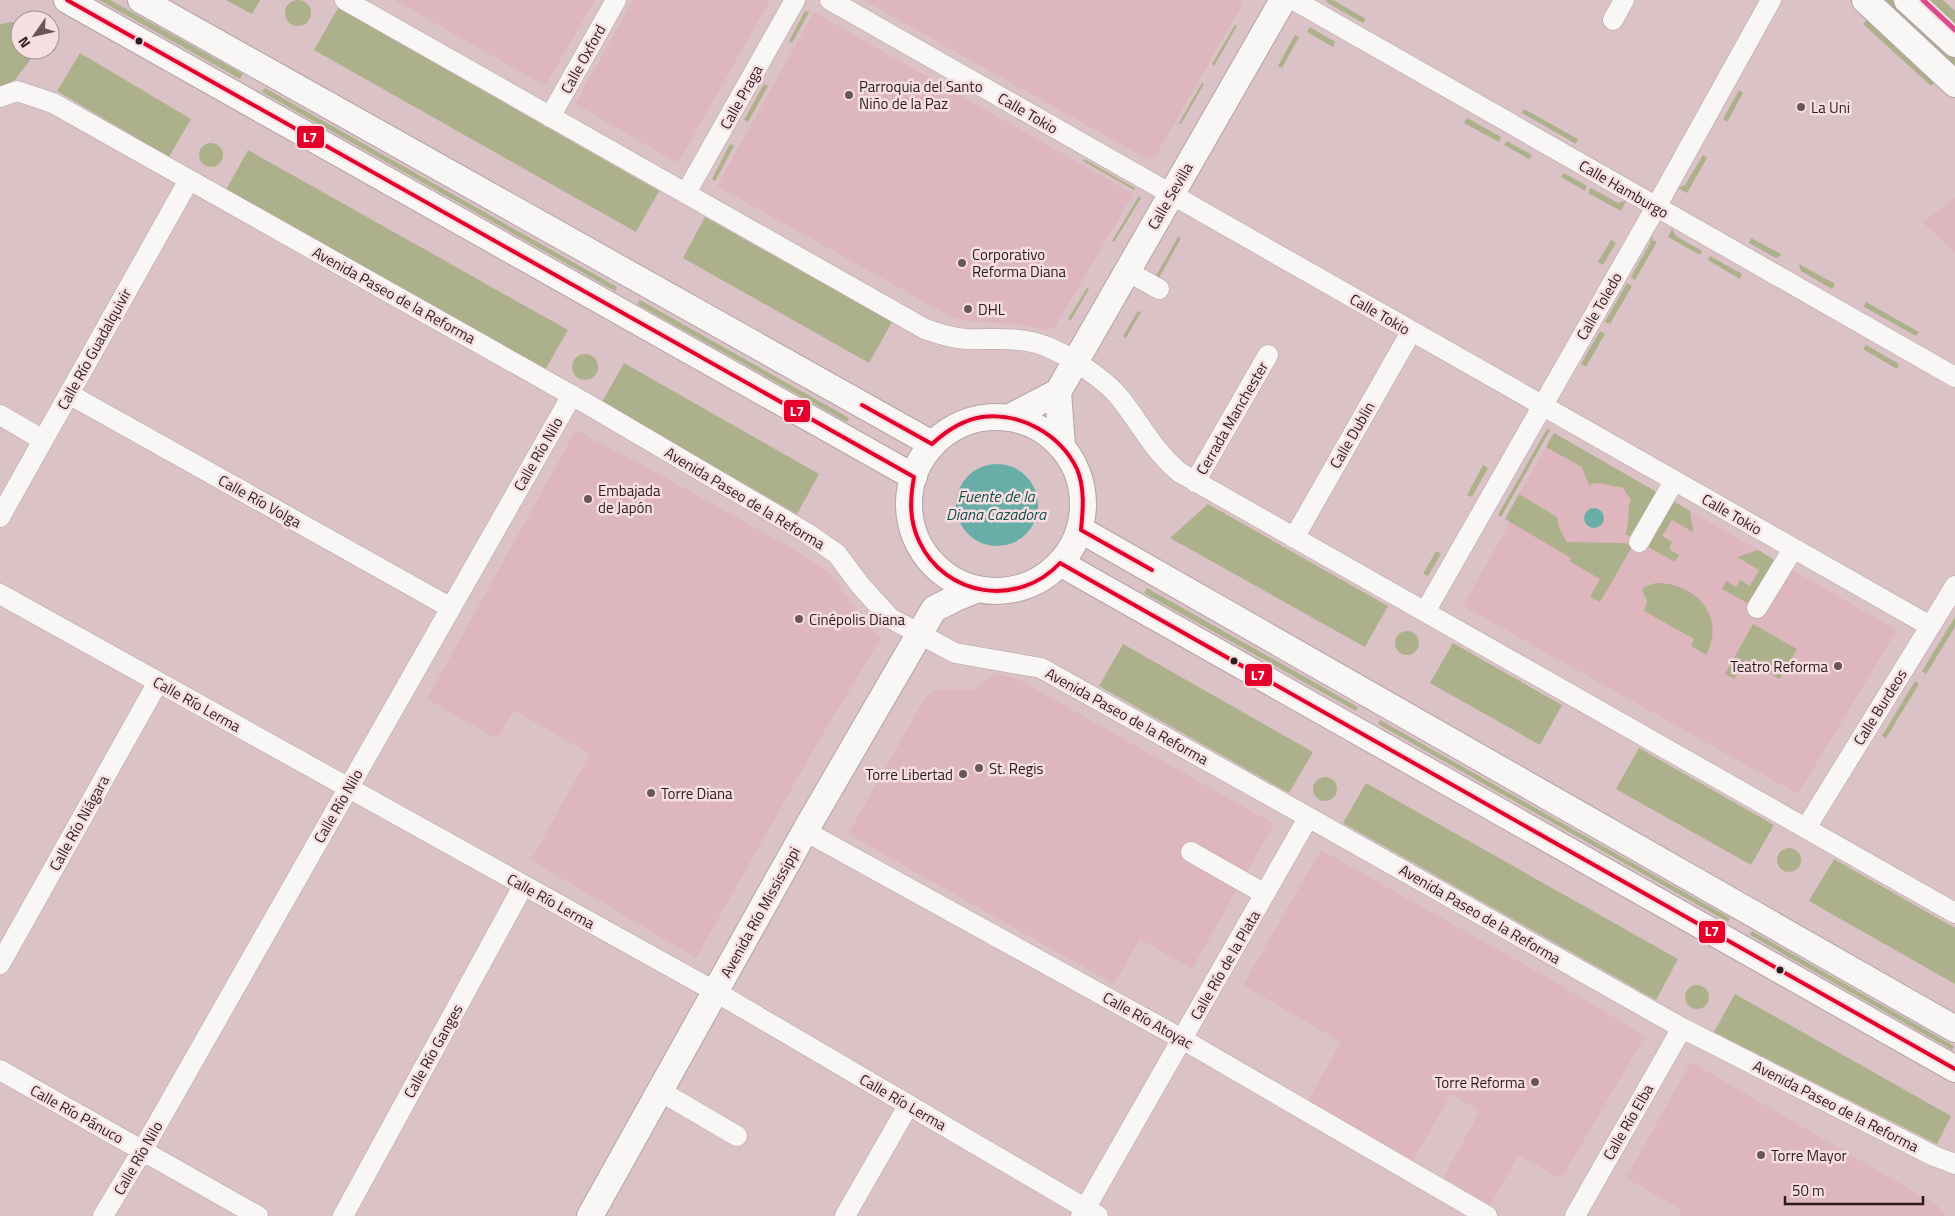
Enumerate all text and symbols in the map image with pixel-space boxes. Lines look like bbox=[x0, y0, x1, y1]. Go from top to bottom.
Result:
north arrow bbox=[10, 10, 60, 60]
street label: Calle Oxford bbox=[555, 20, 611, 98]
text: N bbox=[12, 33, 35, 52]
unlabelled marker bbox=[134, 36, 144, 46]
street label: Calle Praga bbox=[714, 60, 768, 133]
place label: Parroquia del Santo Niño de la Paz bbox=[859, 75, 983, 115]
street label: Calle Tokio bbox=[994, 86, 1063, 140]
marker: Parroquia del Santo Niño de la Paz bbox=[843, 89, 855, 101]
place label: La Uni bbox=[1811, 96, 1850, 119]
marker: La Uni bbox=[1795, 101, 1807, 113]
line badge: L7 bbox=[296, 125, 325, 149]
text: L7 bbox=[303, 126, 317, 147]
street label: Calle Hamburgo bbox=[1575, 154, 1673, 224]
street label: Calle Sevilla bbox=[1142, 158, 1199, 234]
street label: Avenida Paseo de la Reforma bbox=[308, 241, 480, 350]
place label: Corporativo Reforma Diana bbox=[972, 243, 1067, 283]
marker: Corporativo Reforma Diana bbox=[956, 257, 968, 269]
street label: Calle Toledo bbox=[1570, 268, 1628, 344]
street label: Calle Río Guadalquivir bbox=[51, 284, 137, 414]
street label: Calle Tokio bbox=[1346, 287, 1415, 341]
place label: DHL bbox=[978, 298, 1005, 321]
marker: DHL bbox=[962, 303, 974, 315]
street label: Cerrada Manchester bbox=[1190, 357, 1274, 479]
street label: Calle Dublin bbox=[1324, 397, 1380, 473]
line badge: L7 bbox=[783, 399, 811, 423]
text: L7 bbox=[790, 400, 804, 421]
street label: Calle Río Nilo bbox=[508, 413, 569, 495]
street label: Avenida Paseo de la Reforma bbox=[661, 441, 830, 555]
street label: Calle Río Volga bbox=[214, 469, 306, 534]
place label: Embajada de Japón bbox=[598, 479, 661, 519]
water label: Fuente de la Diana Cazadora bbox=[946, 484, 1047, 526]
street label: Calle Tokio bbox=[1698, 487, 1767, 541]
marker: Embajada de Japón bbox=[582, 493, 594, 505]
place label: Cinépolis Diana bbox=[809, 608, 905, 631]
marker: Cinépolis Diana bbox=[793, 613, 805, 625]
place label: Teatro Reforma bbox=[1730, 655, 1828, 678]
unlabelled marker bbox=[1229, 656, 1239, 666]
marker: Teatro Reforma bbox=[1832, 660, 1844, 672]
street label: Avenida Paseo de la Reforma bbox=[1041, 662, 1213, 771]
line badge: L7 bbox=[1244, 663, 1273, 687]
text: L7 bbox=[1251, 664, 1265, 685]
street label: Calle Burdeos bbox=[1847, 664, 1913, 750]
street label: Calle Río Lerma bbox=[149, 670, 245, 738]
place label: St. Regis bbox=[989, 757, 1043, 780]
marker: St. Regis bbox=[973, 762, 985, 774]
place label: Torre Libertad bbox=[866, 763, 953, 786]
street label: Calle Río Nilo bbox=[308, 765, 369, 847]
marker: Torre Libertad bbox=[957, 768, 969, 780]
street label: Calle Río Niágara bbox=[43, 771, 115, 875]
place label: Torre Diana bbox=[661, 782, 733, 805]
marker: Torre Diana bbox=[645, 787, 657, 799]
street label: Avenida Río Mississippi bbox=[714, 842, 806, 982]
street label: Avenida Paseo de la Reforma bbox=[1395, 858, 1566, 970]
street label: Calle Río Lerma bbox=[503, 867, 599, 935]
street label: Calle Río de la Plata bbox=[1184, 906, 1266, 1024]
line badge: L7 bbox=[1698, 920, 1726, 944]
text: L7 bbox=[1705, 920, 1719, 941]
unlabelled marker bbox=[1775, 965, 1785, 975]
street label: Calle Río Atoyac bbox=[1099, 986, 1197, 1054]
street label: Calle Río Ganges bbox=[398, 1000, 468, 1102]
street label: Avenida Paseo de la Reforma bbox=[1749, 1054, 1923, 1158]
street label: Calle Río Lerma bbox=[855, 1068, 951, 1136]
place label: Torre Reforma bbox=[1435, 1071, 1525, 1094]
marker: Torre Reforma bbox=[1529, 1076, 1541, 1088]
street label: Calle Río Pánuco bbox=[26, 1079, 128, 1149]
street label: Calle Río Elba bbox=[1597, 1079, 1659, 1164]
street label: Calle Río Nilo bbox=[108, 1117, 169, 1199]
place label: Torre Mayor bbox=[1771, 1144, 1847, 1167]
marker: Torre Mayor bbox=[1755, 1149, 1767, 1161]
scale bar bbox=[1785, 1174, 1922, 1206]
text: 50 m bbox=[1792, 1179, 1825, 1202]

